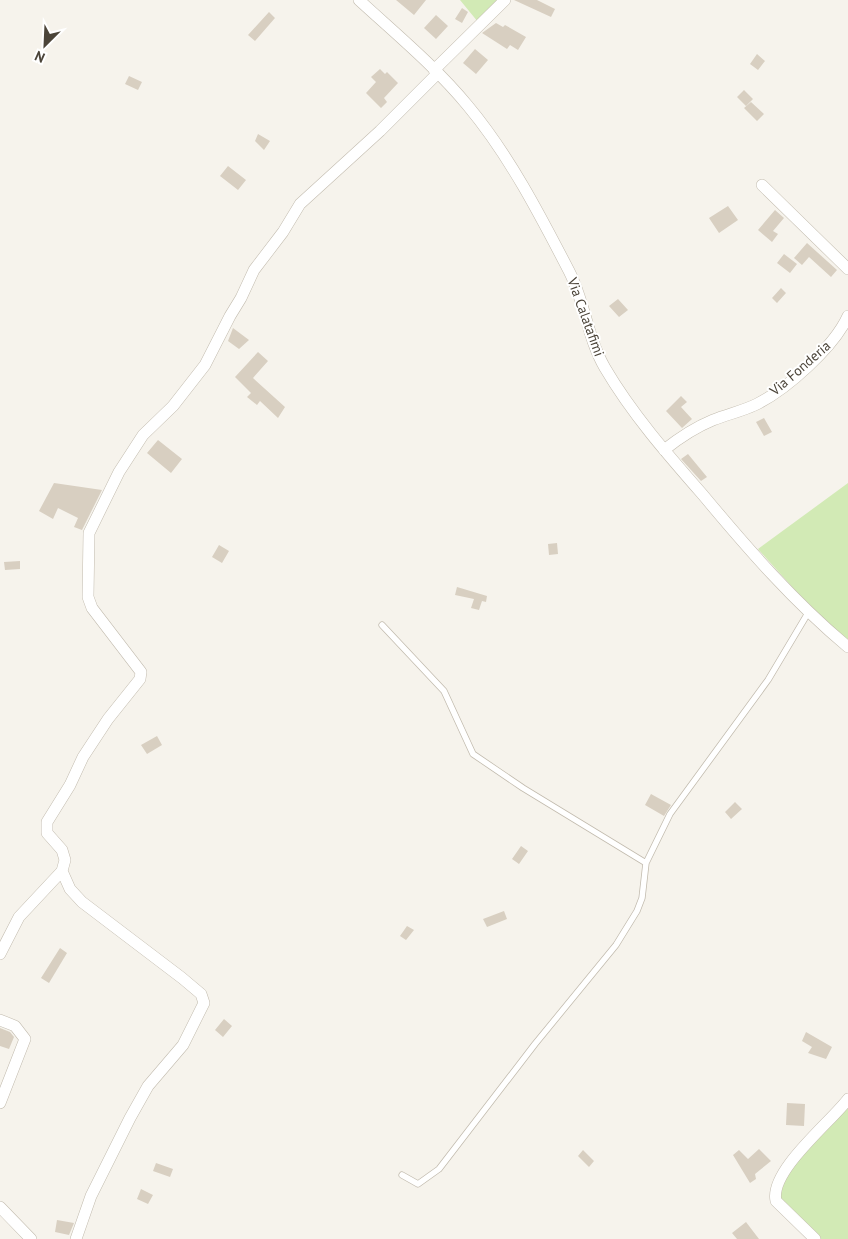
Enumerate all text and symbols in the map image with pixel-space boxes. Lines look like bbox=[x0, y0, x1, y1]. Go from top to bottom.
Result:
north arrow bbox=[20, 20, 70, 70]
text: N bbox=[32, 47, 48, 67]
street label: Via Calatafimi bbox=[563, 274, 609, 359]
street label: Via Fonderia bbox=[765, 337, 834, 400]

